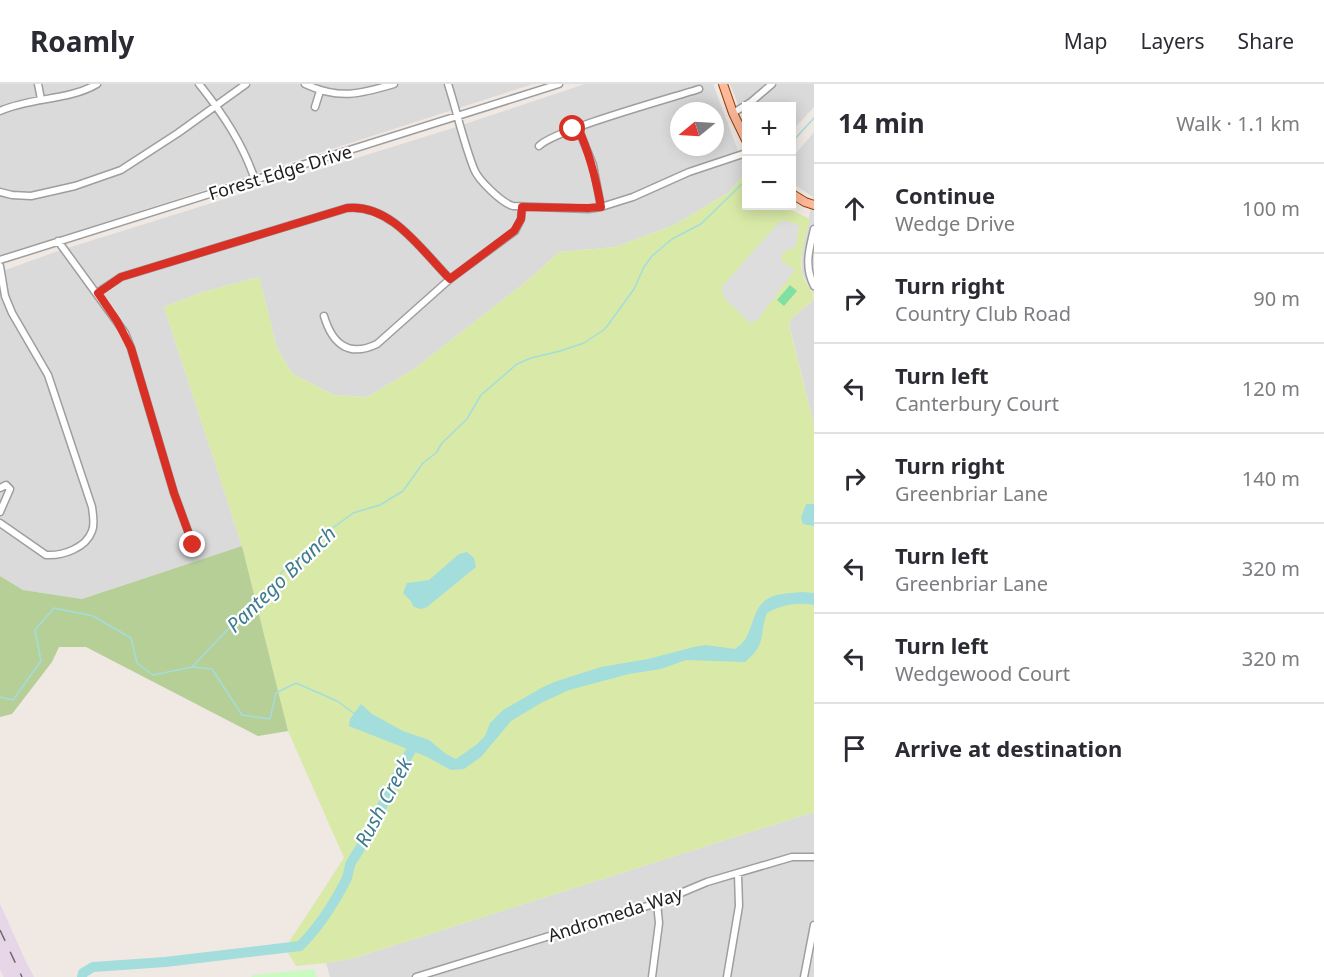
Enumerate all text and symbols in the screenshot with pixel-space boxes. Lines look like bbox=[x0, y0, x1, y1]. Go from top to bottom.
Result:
text: Roamly bbox=[30, 22, 134, 60]
text: Map bbox=[1064, 27, 1108, 55]
text: Layers bbox=[1141, 27, 1205, 55]
text: Share bbox=[1238, 27, 1294, 55]
north arrow bbox=[670, 102, 724, 156]
map controls bbox=[742, 102, 796, 210]
button: + bbox=[742, 102, 796, 156]
text: 14 min bbox=[838, 105, 925, 141]
text: Walk · 1.1 km bbox=[1176, 110, 1300, 137]
route start bbox=[559, 115, 585, 141]
street label: Forest Edge Drive bbox=[205, 139, 355, 205]
button: − bbox=[742, 156, 796, 210]
text: Continue bbox=[895, 180, 995, 210]
icon: ahead bbox=[838, 192, 871, 225]
text: 100 m bbox=[1242, 195, 1300, 222]
text: Wedge Drive bbox=[895, 210, 1015, 237]
text: Turn right bbox=[895, 270, 1005, 300]
icon: right bbox=[838, 282, 871, 315]
text: 90 m bbox=[1253, 285, 1300, 312]
text: Country Club Road bbox=[895, 300, 1071, 327]
text: Turn left bbox=[895, 360, 989, 390]
icon: left bbox=[838, 372, 871, 405]
text: 120 m bbox=[1242, 375, 1300, 402]
text: Canterbury Court bbox=[895, 390, 1059, 417]
text: Turn right bbox=[895, 450, 1005, 480]
icon: right bbox=[838, 462, 871, 495]
text: 140 m bbox=[1242, 465, 1300, 492]
text: Greenbriar Lane bbox=[895, 480, 1048, 507]
water label: Pantego Branch bbox=[221, 520, 341, 638]
route end bbox=[179, 531, 205, 557]
text: Turn left bbox=[895, 540, 989, 570]
icon: left bbox=[838, 552, 871, 585]
text: 320 m bbox=[1242, 555, 1300, 582]
text: Greenbriar Lane bbox=[895, 570, 1048, 597]
text: Turn left bbox=[895, 630, 989, 660]
icon: left bbox=[838, 642, 871, 675]
text: 320 m bbox=[1242, 645, 1300, 672]
text: Wedgewood Court bbox=[895, 660, 1070, 687]
icon: arrive bbox=[838, 732, 871, 765]
text: Arrive at destination bbox=[895, 733, 1122, 763]
water label: Rush Creek bbox=[348, 752, 418, 851]
street label: Andromeda Way bbox=[545, 881, 686, 947]

